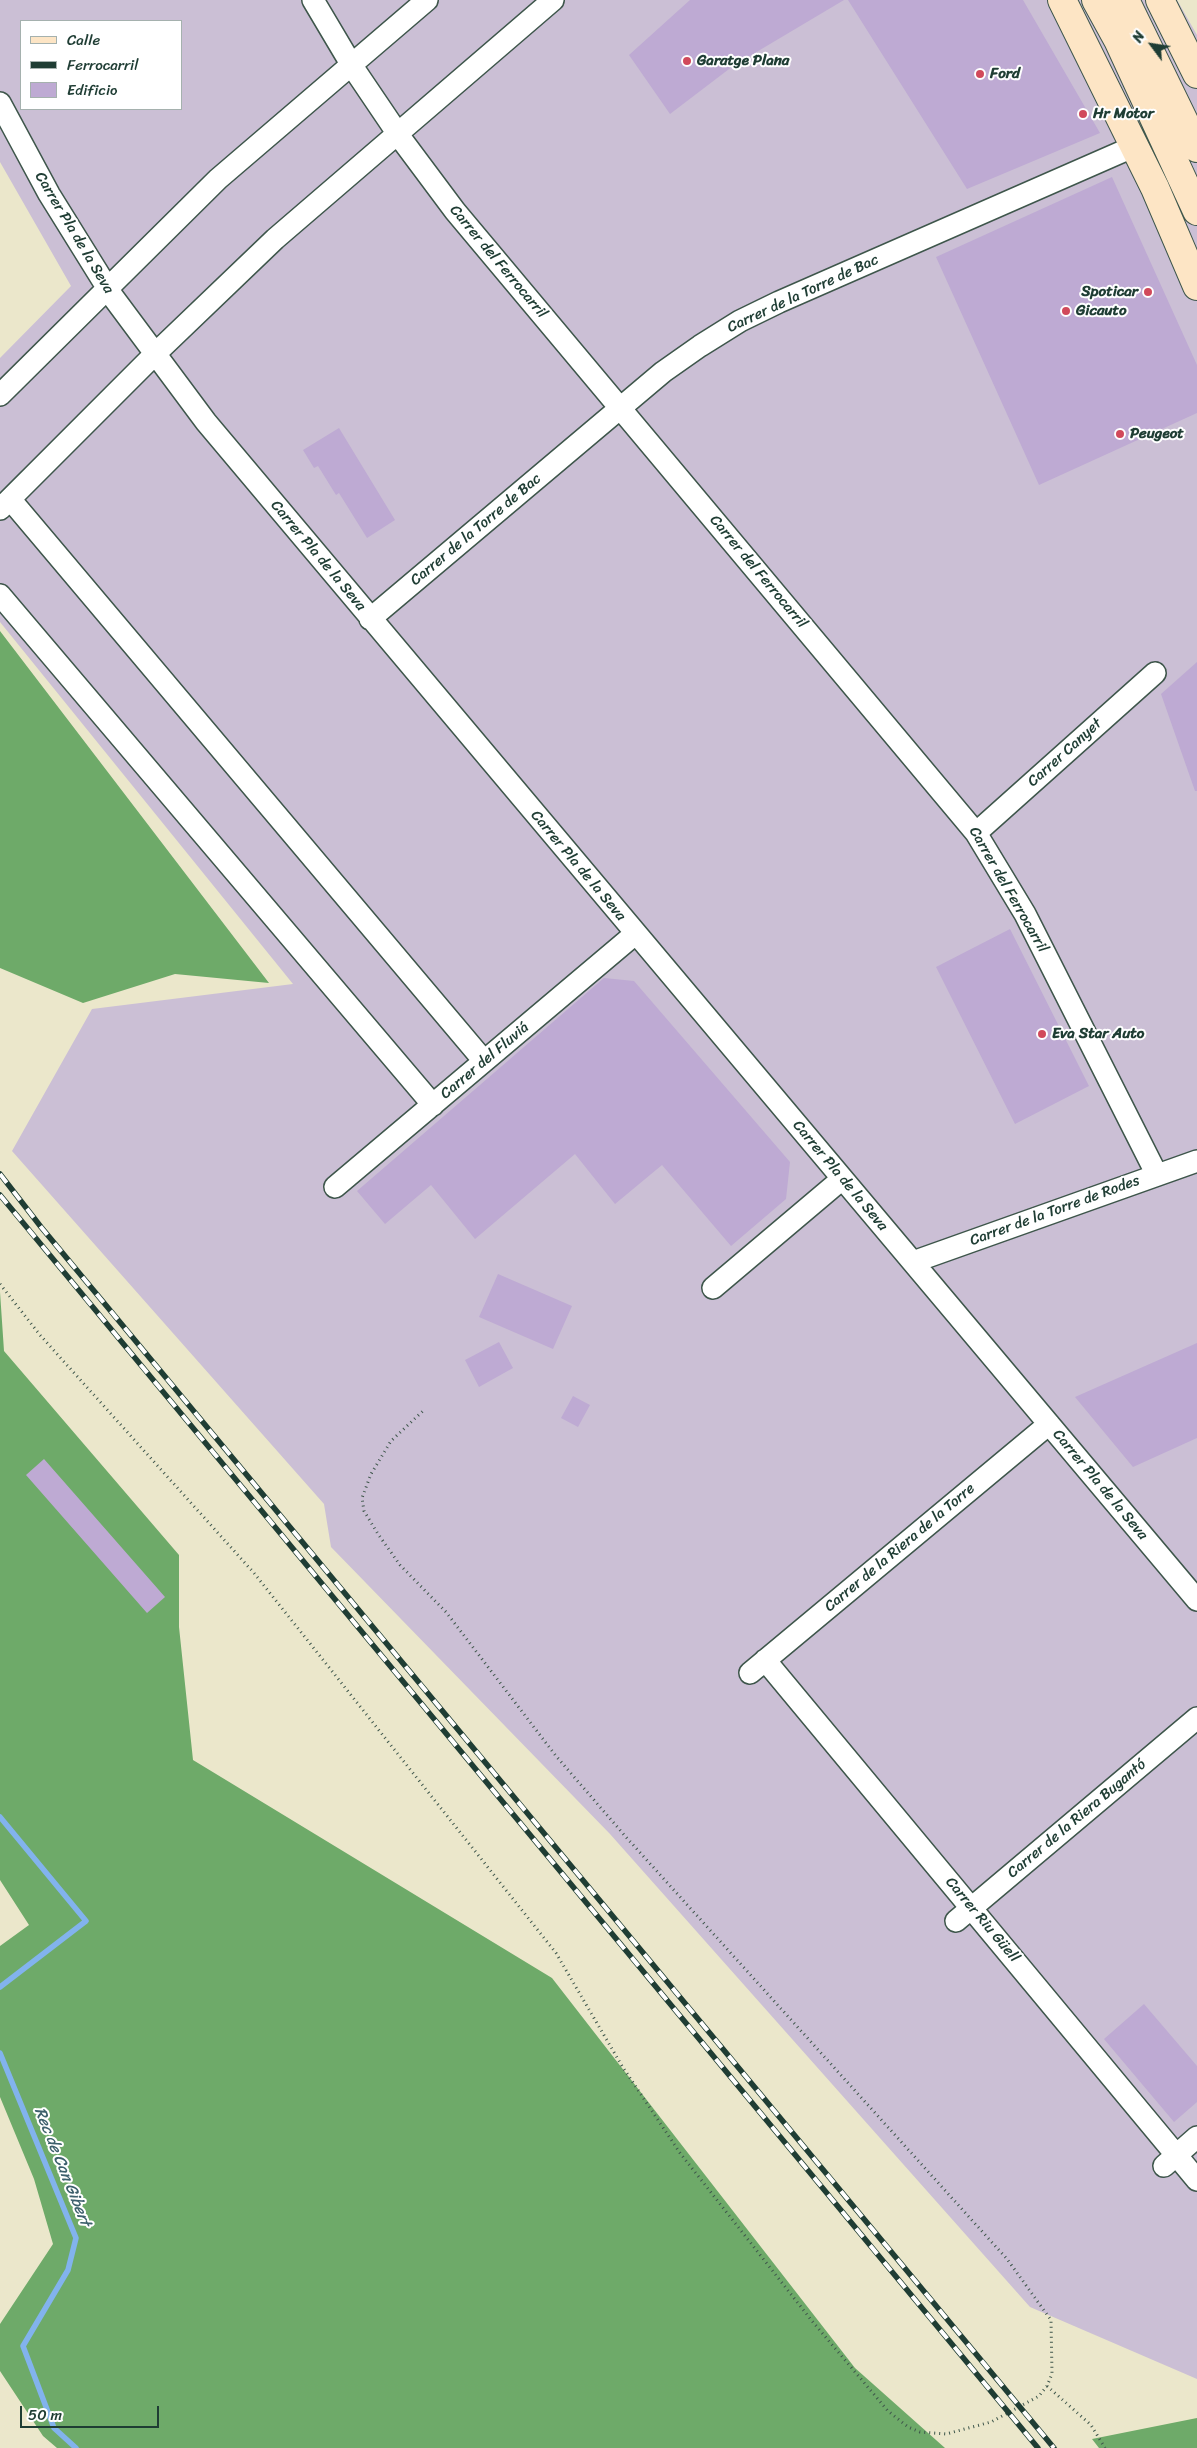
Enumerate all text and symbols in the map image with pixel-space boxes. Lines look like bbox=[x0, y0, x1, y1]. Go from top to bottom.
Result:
legend bbox=[20, 20, 182, 110]
north arrow bbox=[1127, 20, 1177, 70]
text: N bbox=[1125, 26, 1152, 48]
text: Calle bbox=[67, 27, 100, 53]
text: Ferrocarril bbox=[67, 52, 139, 78]
place label: Garatge Plana bbox=[697, 52, 789, 70]
marker: Garatge Plana bbox=[681, 55, 693, 67]
place label: Ford bbox=[990, 65, 1020, 83]
marker: Ford bbox=[974, 68, 986, 80]
text: Edificio bbox=[67, 77, 118, 103]
place label: Hr Motor bbox=[1093, 105, 1154, 123]
marker: Hr Motor bbox=[1077, 108, 1089, 120]
street label: Carrer Pla de la Seva bbox=[31, 169, 117, 297]
street label: Carrer del Ferrocarril bbox=[445, 202, 551, 322]
street label: Carrer de la Torre de Bac bbox=[725, 251, 881, 337]
place label: Spoticar bbox=[1081, 283, 1138, 301]
marker: Spoticar bbox=[1142, 286, 1154, 298]
place label: Gicauto bbox=[1076, 302, 1127, 320]
marker: Gicauto bbox=[1060, 305, 1072, 317]
place label: Peugeot bbox=[1130, 425, 1184, 443]
marker: Peugeot bbox=[1114, 428, 1126, 440]
street label: Carrer de la Torre de Bac bbox=[407, 470, 545, 590]
street label: Carrer Pla de la Seva bbox=[267, 497, 369, 615]
street label: Carrer del Ferrocarril bbox=[705, 512, 811, 632]
street label: Carrer Canyet bbox=[1024, 715, 1106, 791]
street label: Carrer Pla de la Seva bbox=[527, 807, 629, 925]
street label: Carrer del Ferrocarril bbox=[965, 824, 1051, 956]
street label: Carrer del Fluviá bbox=[437, 1019, 533, 1103]
place label: Eva Star Auto bbox=[1052, 1025, 1144, 1043]
marker: Eva Star Auto bbox=[1036, 1028, 1048, 1040]
street label: Carrer Pla de la Seva bbox=[789, 1117, 891, 1235]
street label: Carrer de la Torre de Rodes bbox=[968, 1172, 1142, 1250]
street label: Carrer Pla de la Seva bbox=[1049, 1426, 1151, 1544]
street label: Carrer de la Riera de la Torre bbox=[821, 1480, 979, 1616]
street label: Carrer de la Riera Bugantó bbox=[1004, 1756, 1150, 1882]
street label: Carrer Riu Güell bbox=[941, 1874, 1023, 1966]
water label: Rec de Can Gibert bbox=[29, 2105, 95, 2229]
scale bar bbox=[22, 2396, 161, 2428]
text: 50 m bbox=[28, 2402, 62, 2428]

